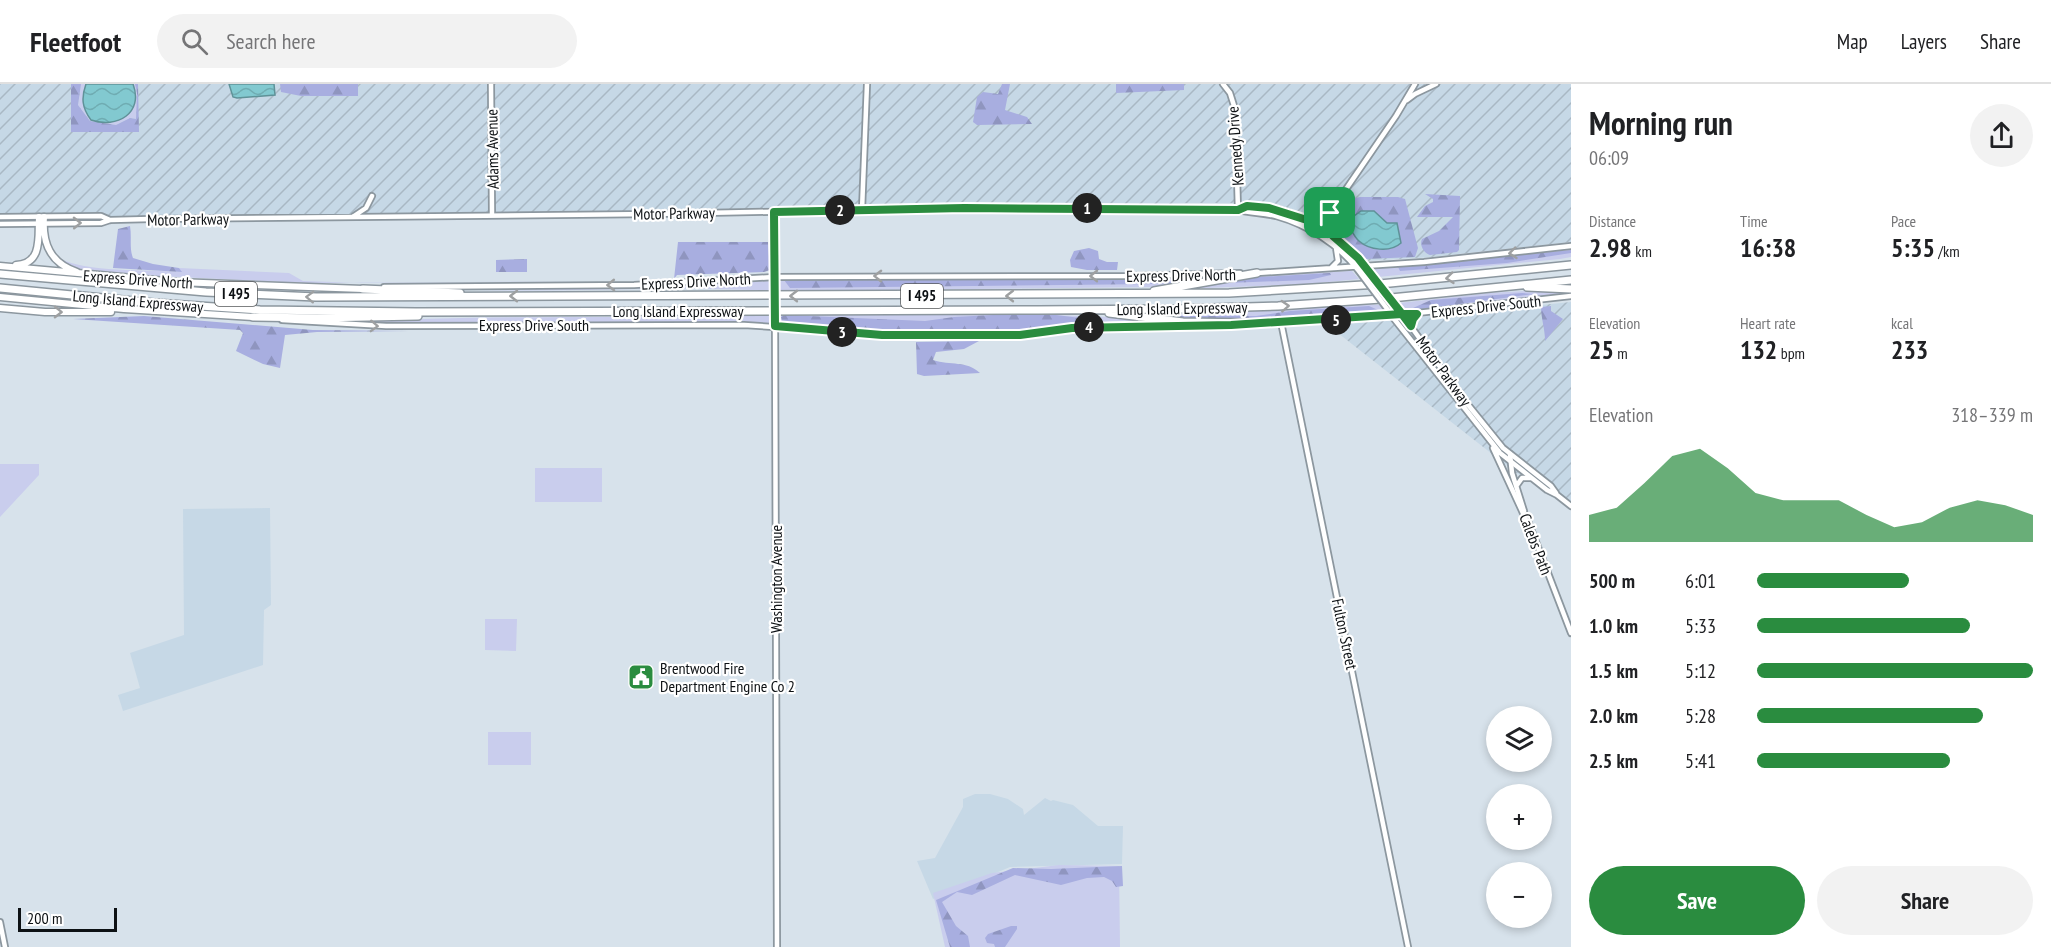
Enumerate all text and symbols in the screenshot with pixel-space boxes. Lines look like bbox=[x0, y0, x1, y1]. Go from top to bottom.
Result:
search box bbox=[157, 14, 577, 68]
text: Fleetfoot bbox=[30, 23, 121, 60]
icon: search bbox=[178, 25, 211, 58]
text: Search here bbox=[226, 27, 316, 55]
text: Map bbox=[1837, 28, 1868, 55]
text: Layers bbox=[1901, 28, 1947, 55]
text: Share bbox=[1980, 28, 2021, 55]
text: Morning run bbox=[1589, 101, 1733, 144]
button: share bbox=[1970, 104, 2033, 167]
street label: Kennedy Drive bbox=[1222, 106, 1248, 186]
street label: Adams Avenue bbox=[481, 109, 503, 189]
text: 06:09 bbox=[1589, 145, 1629, 171]
pin bbox=[1304, 187, 1355, 238]
pin: 1 bbox=[1072, 193, 1102, 223]
pin: 2 bbox=[825, 195, 855, 225]
icon: arrive bbox=[1313, 196, 1346, 229]
text: 1 bbox=[1083, 198, 1091, 218]
text: 2 bbox=[836, 200, 844, 220]
street label: Motor Parkway bbox=[633, 202, 715, 224]
street label: Motor Parkway bbox=[147, 208, 229, 230]
text: Distance bbox=[1589, 211, 1636, 231]
text: Time bbox=[1740, 211, 1768, 231]
text: Pace bbox=[1891, 211, 1916, 231]
one-way arrow bbox=[72, 217, 81, 230]
text: 2.98 bbox=[1589, 231, 1632, 264]
text: 16:38 bbox=[1740, 231, 1796, 264]
text: 5:35 bbox=[1891, 231, 1935, 264]
text: km bbox=[1632, 241, 1652, 261]
text: /km bbox=[1935, 241, 1960, 261]
one-way arrow bbox=[1508, 246, 1517, 259]
street label: Express Drive North bbox=[1126, 264, 1236, 286]
street label: Express Drive North bbox=[83, 265, 193, 293]
street label: Express Drive North bbox=[641, 268, 751, 294]
one-way arrow bbox=[874, 270, 883, 283]
one-way arrow bbox=[1090, 270, 1099, 282]
one-way arrow bbox=[1446, 271, 1455, 284]
one-way arrow bbox=[607, 279, 616, 291]
road number: I 495 bbox=[215, 282, 257, 306]
road number: I 495 bbox=[901, 284, 943, 308]
street label: Long Island Expressway bbox=[72, 285, 204, 317]
one-way arrow bbox=[509, 290, 518, 302]
one-way arrow bbox=[790, 290, 799, 302]
one-way arrow bbox=[1006, 290, 1015, 302]
street label: Express Drive South bbox=[1430, 290, 1542, 322]
one-way arrow bbox=[306, 291, 315, 303]
street label: Long Island Expressway bbox=[1116, 297, 1248, 319]
one-way arrow bbox=[1280, 299, 1289, 312]
street label: Long Island Expressway bbox=[613, 301, 743, 321]
pin: 5 bbox=[1321, 305, 1351, 335]
one-way arrow bbox=[54, 306, 63, 318]
text: 5 bbox=[1332, 310, 1340, 330]
pin: 4 bbox=[1074, 312, 1104, 342]
text: Elevation bbox=[1589, 313, 1640, 333]
text: Heart rate bbox=[1740, 313, 1796, 333]
text: kcal bbox=[1891, 313, 1913, 333]
street label: Express Drive South bbox=[479, 315, 589, 335]
pin: 3 bbox=[827, 317, 857, 347]
text: 4 bbox=[1085, 317, 1093, 337]
one-way arrow bbox=[370, 319, 379, 332]
text: 3 bbox=[838, 322, 846, 342]
street label: Motor Parkway bbox=[1412, 332, 1476, 410]
text: 25 bbox=[1589, 333, 1614, 366]
text: 132 bbox=[1740, 333, 1777, 366]
text: 233 bbox=[1891, 333, 1928, 366]
text: m bbox=[1614, 343, 1628, 363]
text: bpm bbox=[1777, 343, 1805, 363]
text: Elevation bbox=[1589, 402, 1653, 428]
text: 318–339 m bbox=[1951, 402, 2033, 428]
street label: Calebs Path bbox=[1515, 510, 1557, 578]
street label: Washington Avenue bbox=[766, 525, 786, 633]
text: 500 m bbox=[1589, 568, 1635, 594]
text: 6:01 bbox=[1685, 568, 1716, 594]
street label: Fulton Street bbox=[1328, 597, 1362, 672]
text: 1.0 km bbox=[1589, 613, 1638, 639]
text: 5:33 bbox=[1685, 613, 1716, 639]
place label: Brentwood Fire Department Engine Co 2 bbox=[660, 658, 795, 696]
text: 1.5 km bbox=[1589, 658, 1638, 684]
text: 5:12 bbox=[1685, 658, 1716, 684]
public building icon: Brentwood Fire Department Engine Co 2 bbox=[626, 662, 656, 692]
text: 2.0 km bbox=[1589, 703, 1638, 729]
text: 5:28 bbox=[1685, 703, 1716, 729]
map controls bbox=[1486, 706, 1552, 928]
button: layers bbox=[1486, 706, 1552, 772]
text: 2.5 km bbox=[1589, 748, 1638, 774]
text: 5:41 bbox=[1685, 748, 1716, 774]
button: + bbox=[1486, 784, 1552, 850]
button: − bbox=[1486, 862, 1552, 928]
button: Save bbox=[1589, 866, 1805, 935]
button: Share bbox=[1817, 866, 2033, 935]
scale bar bbox=[18, 905, 117, 932]
text: 200 m bbox=[27, 908, 62, 928]

